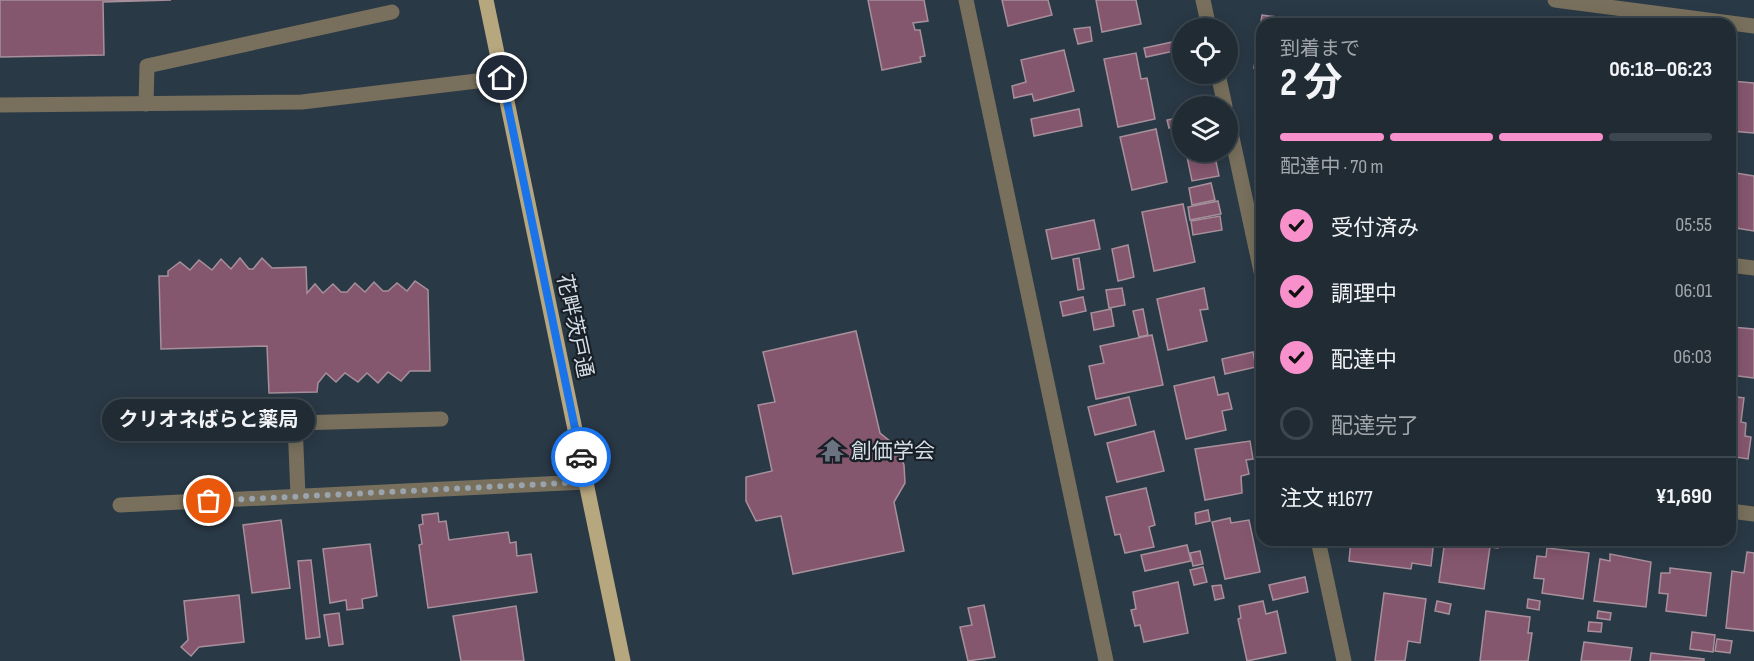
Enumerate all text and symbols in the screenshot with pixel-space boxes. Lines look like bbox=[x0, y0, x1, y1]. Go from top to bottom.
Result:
map controls bbox=[1172, 18, 1238, 162]
button: locate bbox=[1172, 18, 1238, 84]
text: 到着まで bbox=[1280, 37, 1360, 61]
pin bbox=[476, 52, 527, 103]
text: 06:18–06:23 bbox=[1609, 56, 1712, 83]
text: 2 分 bbox=[1280, 60, 1342, 107]
icon: home bbox=[485, 61, 518, 94]
button: layers bbox=[1172, 96, 1238, 162]
text: 配達中 · 70 m bbox=[1280, 155, 1383, 179]
icon: check bbox=[1280, 209, 1313, 242]
text: 05:55 bbox=[1675, 213, 1712, 237]
text: 受付済み bbox=[1331, 215, 1419, 242]
street label: 花畔茨戸通 bbox=[551, 272, 598, 380]
icon: check bbox=[1280, 275, 1313, 308]
text: 06:01 bbox=[1675, 279, 1712, 303]
text: 調理中 bbox=[1331, 281, 1397, 308]
icon: check bbox=[1280, 341, 1313, 374]
text: 06:03 bbox=[1673, 345, 1712, 369]
text: 配達中 bbox=[1331, 347, 1397, 374]
callout: クリオネばらと薬局 bbox=[103, 399, 316, 441]
text: クリオネばらと薬局 bbox=[119, 408, 299, 432]
text: 配達完了 bbox=[1331, 413, 1419, 440]
courier bbox=[551, 427, 611, 487]
temple icon: 創価学会 bbox=[820, 438, 846, 464]
place label: 創価学会 bbox=[851, 439, 935, 464]
icon: car bbox=[565, 441, 598, 474]
pin bbox=[183, 475, 234, 526]
text: ¥1,690 bbox=[1655, 483, 1712, 510]
icon: bag bbox=[192, 484, 225, 517]
text: 注文 #1677 bbox=[1280, 486, 1373, 513]

